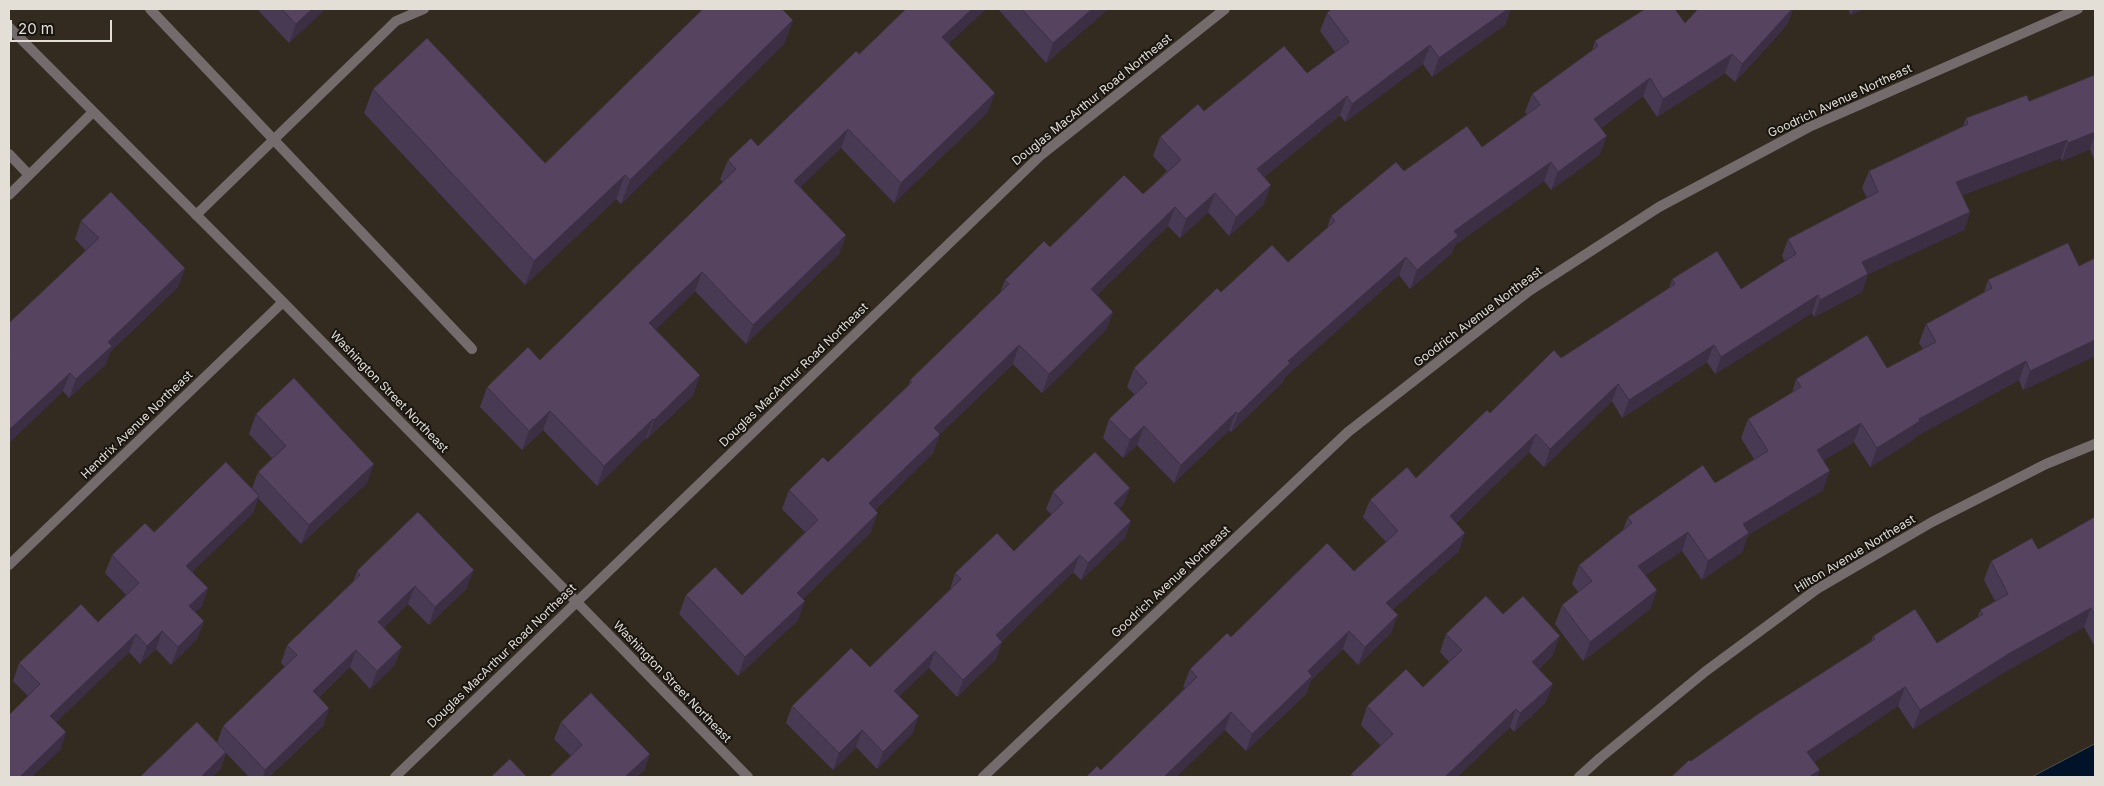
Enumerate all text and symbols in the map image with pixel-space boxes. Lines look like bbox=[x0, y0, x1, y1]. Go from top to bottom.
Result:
scale bar bbox=[12, 10, 115, 42]
text: 20 m bbox=[18, 19, 54, 38]
street label: Douglas MacArthur Road Northeast bbox=[1009, 31, 1175, 169]
street label: Goodrich Avenue Northeast bbox=[1766, 61, 1914, 141]
street label: Goodrich Avenue Northeast bbox=[1411, 264, 1545, 370]
street label: Douglas MacArthur Road Northeast bbox=[717, 300, 871, 450]
street label: Washington Street Northeast bbox=[327, 328, 451, 456]
street label: Hendrix Avenue Northeast bbox=[78, 368, 196, 482]
street label: Hilton Avenue Northeast bbox=[1792, 512, 1918, 596]
street label: Goodrich Avenue Northeast bbox=[1109, 523, 1233, 641]
street label: Douglas MacArthur Road Northeast bbox=[425, 581, 579, 731]
street label: Washington Street Northeast bbox=[610, 618, 734, 746]

